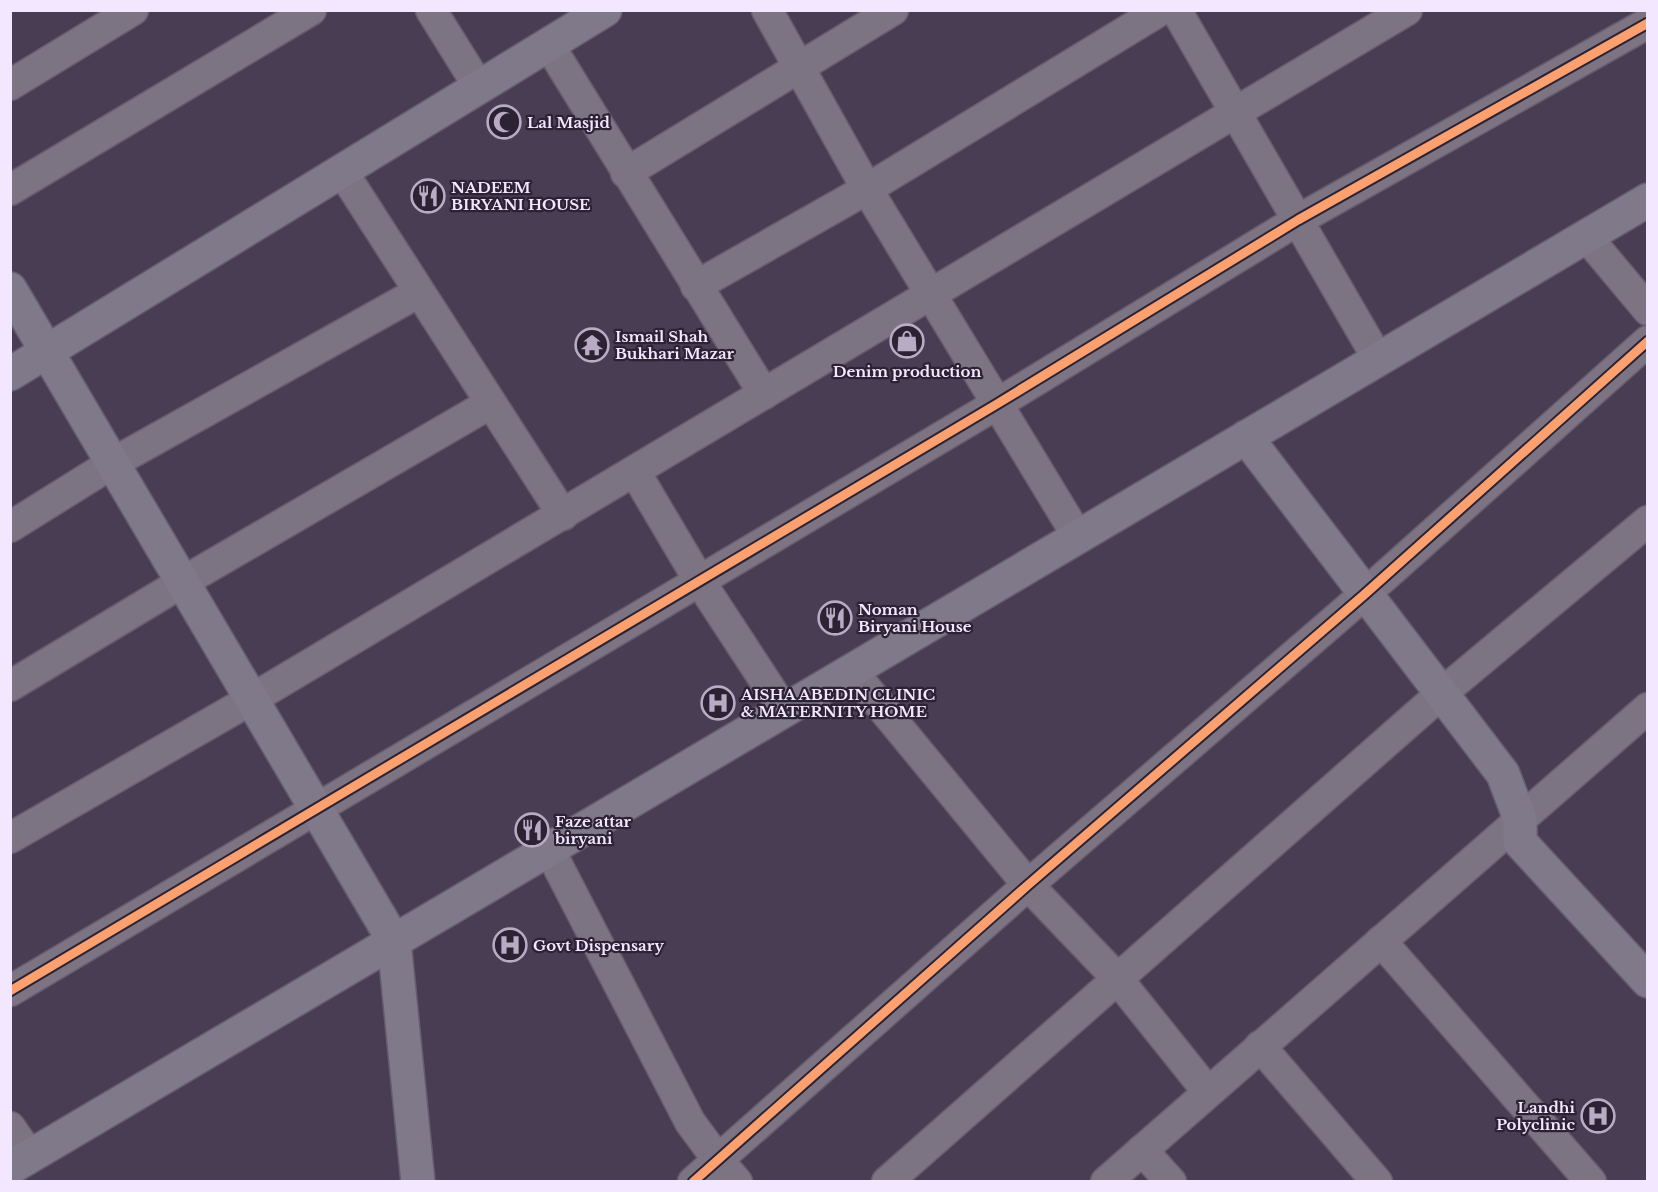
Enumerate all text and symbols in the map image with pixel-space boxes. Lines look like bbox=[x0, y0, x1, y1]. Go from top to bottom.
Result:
mosque icon: Lal Masjid bbox=[486, 104, 522, 140]
place label: Lal Masjid bbox=[527, 113, 610, 132]
restaurant icon: NADEEM BIRYANI HOUSE bbox=[410, 178, 446, 214]
place label: NADEEM BIRYANI HOUSE bbox=[451, 178, 591, 214]
shop icon: Denim production bbox=[889, 323, 925, 359]
temple icon: Ismail Shah Bukhari Mazar bbox=[574, 327, 610, 363]
place label: Ismail Shah Bukhari Mazar bbox=[615, 327, 735, 363]
place label: Denim production bbox=[833, 362, 981, 381]
restaurant icon: Noman Biryani House bbox=[817, 600, 853, 636]
place label: Noman Biryani House bbox=[858, 600, 972, 636]
hospital icon: AISHA ABEDIN CLINIC & MATERNITY HOME bbox=[700, 685, 736, 721]
place label: AISHA ABEDIN CLINIC & MATERNITY HOME bbox=[740, 685, 935, 721]
restaurant icon: Faze attar biryani bbox=[514, 812, 550, 848]
place label: Faze attar biryani bbox=[554, 812, 632, 848]
hospital icon: Govt Dispensary bbox=[492, 927, 528, 963]
place label: Govt Dispensary bbox=[533, 936, 664, 955]
place label: Landhi Polyclinic bbox=[1496, 1098, 1576, 1134]
hospital icon: Landhi Polyclinic bbox=[1580, 1098, 1616, 1134]

